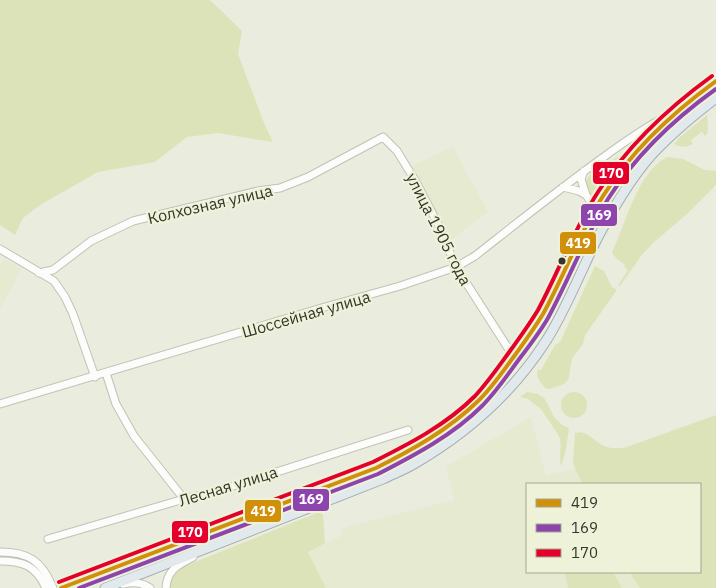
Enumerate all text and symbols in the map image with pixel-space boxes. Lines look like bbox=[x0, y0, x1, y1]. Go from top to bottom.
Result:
line badge: 170 bbox=[592, 161, 630, 185]
text: 170 bbox=[598, 164, 624, 182]
street label: улица 1905 года bbox=[402, 169, 476, 289]
street label: Колхозная улица bbox=[146, 180, 275, 228]
line badge: 169 bbox=[580, 203, 618, 227]
text: 169 bbox=[586, 206, 612, 224]
line badge: 419 bbox=[559, 231, 597, 255]
text: 419 bbox=[565, 234, 591, 252]
unlabelled marker bbox=[557, 256, 567, 266]
street label: Шоссейная улица bbox=[239, 286, 373, 342]
street label: Лесная улица bbox=[176, 461, 280, 511]
legend bbox=[526, 483, 701, 573]
line badge: 169 bbox=[292, 488, 330, 512]
text: 169 bbox=[298, 490, 324, 508]
text: 419 bbox=[571, 493, 598, 512]
line badge: 419 bbox=[244, 499, 282, 523]
text: 419 bbox=[250, 502, 276, 520]
text: 169 bbox=[571, 518, 598, 537]
line badge: 170 bbox=[171, 520, 209, 544]
text: 170 bbox=[177, 523, 203, 541]
text: 170 bbox=[571, 543, 598, 562]

